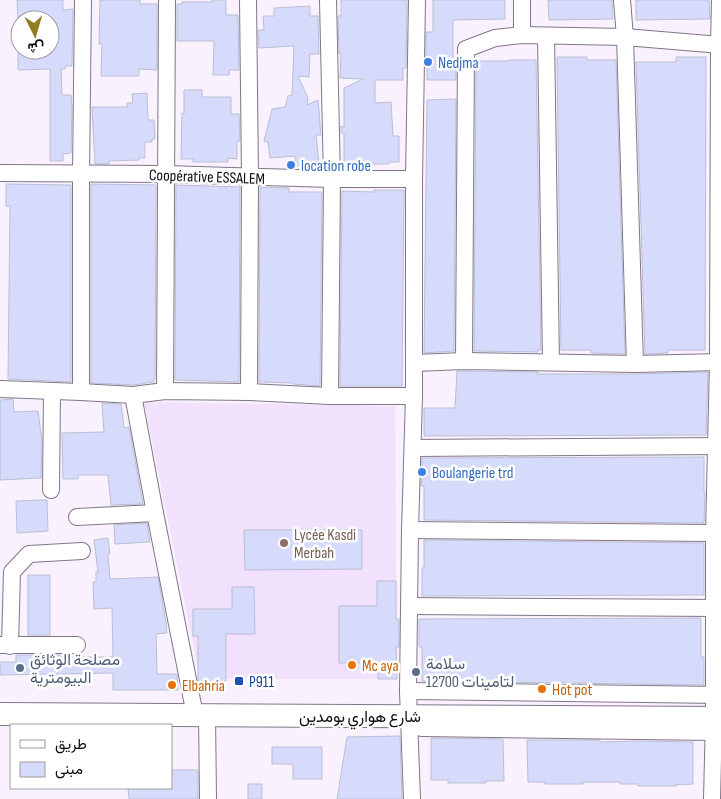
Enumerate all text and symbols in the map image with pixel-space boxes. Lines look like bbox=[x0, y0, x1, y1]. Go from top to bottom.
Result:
north arrow bbox=[10, 10, 60, 60]
text: ش bbox=[27, 38, 45, 57]
place label: Nedjma bbox=[438, 54, 479, 73]
marker: Nedjma bbox=[422, 56, 434, 68]
place label: location robe bbox=[301, 157, 371, 176]
marker: location robe bbox=[285, 159, 297, 171]
street label: Coopérative ESSALEM bbox=[149, 166, 265, 189]
place label: Boulangerie trd bbox=[432, 464, 514, 483]
marker: Boulangerie trd bbox=[416, 466, 428, 478]
place label: Lycée Kasdi Merbah bbox=[294, 526, 356, 563]
marker: Lycée Kasdi Merbah bbox=[278, 537, 290, 549]
place label: مصلحة الوثائق البيومترية bbox=[30, 651, 120, 688]
place label: سلامة لتامينات 12700 bbox=[426, 655, 514, 692]
place label: Mc aya bbox=[362, 657, 399, 676]
marker: Mc aya bbox=[346, 659, 358, 671]
marker: مصلحة الوثائق البيومترية bbox=[14, 662, 26, 674]
marker: سلامة لتامينات 12700 bbox=[410, 666, 422, 678]
place label: P911 bbox=[249, 673, 274, 692]
marker: P911 bbox=[233, 675, 245, 687]
place label: Elbahria bbox=[182, 677, 225, 696]
marker: Elbahria bbox=[166, 679, 178, 691]
place label: Hot pot bbox=[552, 681, 592, 700]
marker: Hot pot bbox=[536, 683, 548, 695]
street label: شارع هواري بومدين bbox=[299, 708, 421, 730]
legend bbox=[10, 724, 172, 789]
text: طريق bbox=[55, 735, 87, 754]
text: مبنى bbox=[55, 760, 83, 779]

